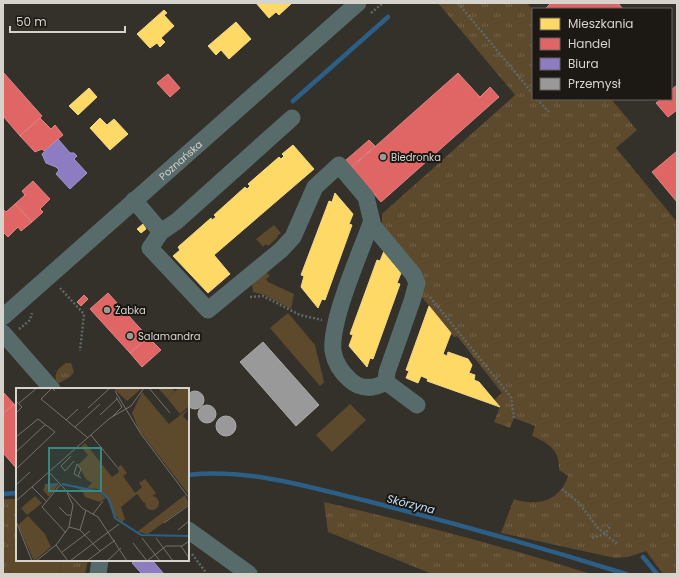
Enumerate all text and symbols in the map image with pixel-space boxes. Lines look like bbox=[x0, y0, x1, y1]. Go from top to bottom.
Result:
scale bar bbox=[10, 8, 125, 34]
legend bbox=[532, 8, 672, 100]
text: 50 m bbox=[16, 13, 47, 30]
text: Mieszkania bbox=[568, 15, 634, 32]
text: Handel bbox=[568, 35, 611, 52]
text: Biura bbox=[568, 55, 599, 72]
text: Przemysł bbox=[568, 75, 621, 92]
street label: Poznańska bbox=[156, 137, 206, 184]
place label: Biedronka bbox=[391, 150, 441, 165]
marker: Biedronka bbox=[378, 152, 388, 162]
place label: Żabka bbox=[115, 303, 146, 318]
marker: Żabka bbox=[102, 305, 112, 315]
place label: Salamandra bbox=[138, 329, 201, 344]
marker: Salamandra bbox=[125, 331, 135, 341]
inset map bbox=[16, 388, 189, 561]
water label: Skórzyna bbox=[385, 490, 437, 518]

